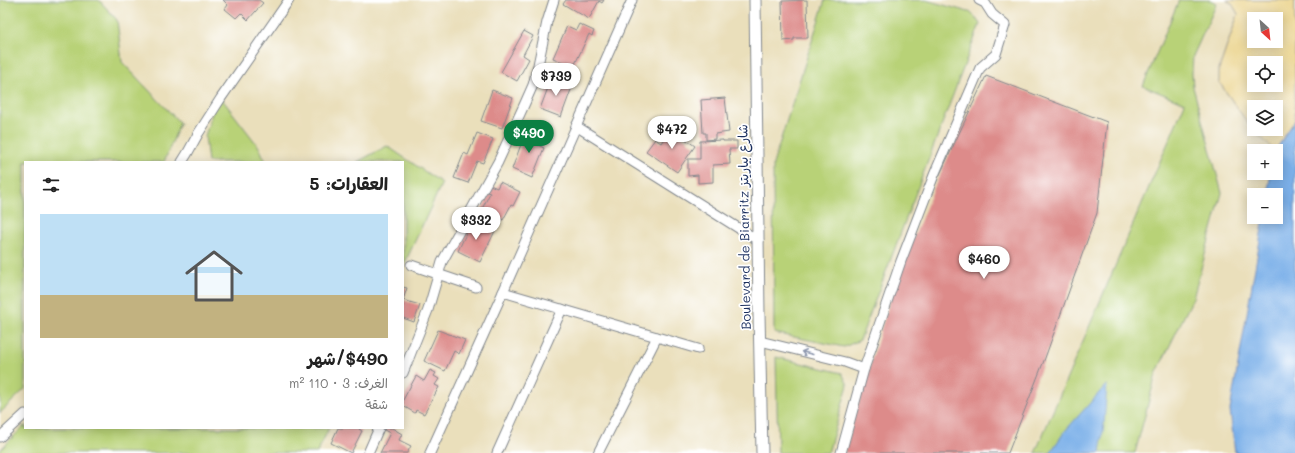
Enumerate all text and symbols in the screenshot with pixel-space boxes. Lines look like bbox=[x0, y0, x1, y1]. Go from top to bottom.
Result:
north arrow bbox=[1247, 12, 1283, 48]
map controls bbox=[1247, 12, 1283, 224]
button: locate bbox=[1247, 56, 1283, 92]
pin: $739 bbox=[532, 63, 580, 97]
text: $739 bbox=[541, 67, 571, 84]
button: layers bbox=[1247, 100, 1283, 136]
pin: $472 bbox=[648, 116, 696, 150]
pin: $490 bbox=[505, 120, 553, 154]
text: $472 bbox=[657, 120, 687, 137]
text: $490 bbox=[513, 124, 545, 141]
street label: Boulevard de Biarritz شارع بياريتز bbox=[733, 124, 756, 330]
button: + bbox=[1247, 144, 1283, 180]
text: العقارات: 5 bbox=[310, 172, 388, 194]
icon: filters bbox=[40, 174, 62, 196]
button: − bbox=[1247, 188, 1283, 224]
pin: $332 bbox=[452, 207, 500, 241]
text: $332 bbox=[461, 211, 491, 228]
icon: home bbox=[178, 240, 250, 312]
pin: $460 bbox=[960, 246, 1008, 280]
text: $460 bbox=[968, 250, 1000, 267]
text: $490/شهر bbox=[307, 347, 388, 369]
one-way arrow bbox=[801, 349, 814, 356]
text: الغرف: 3 · 110 m² bbox=[289, 374, 388, 391]
text: شقة bbox=[365, 395, 388, 412]

